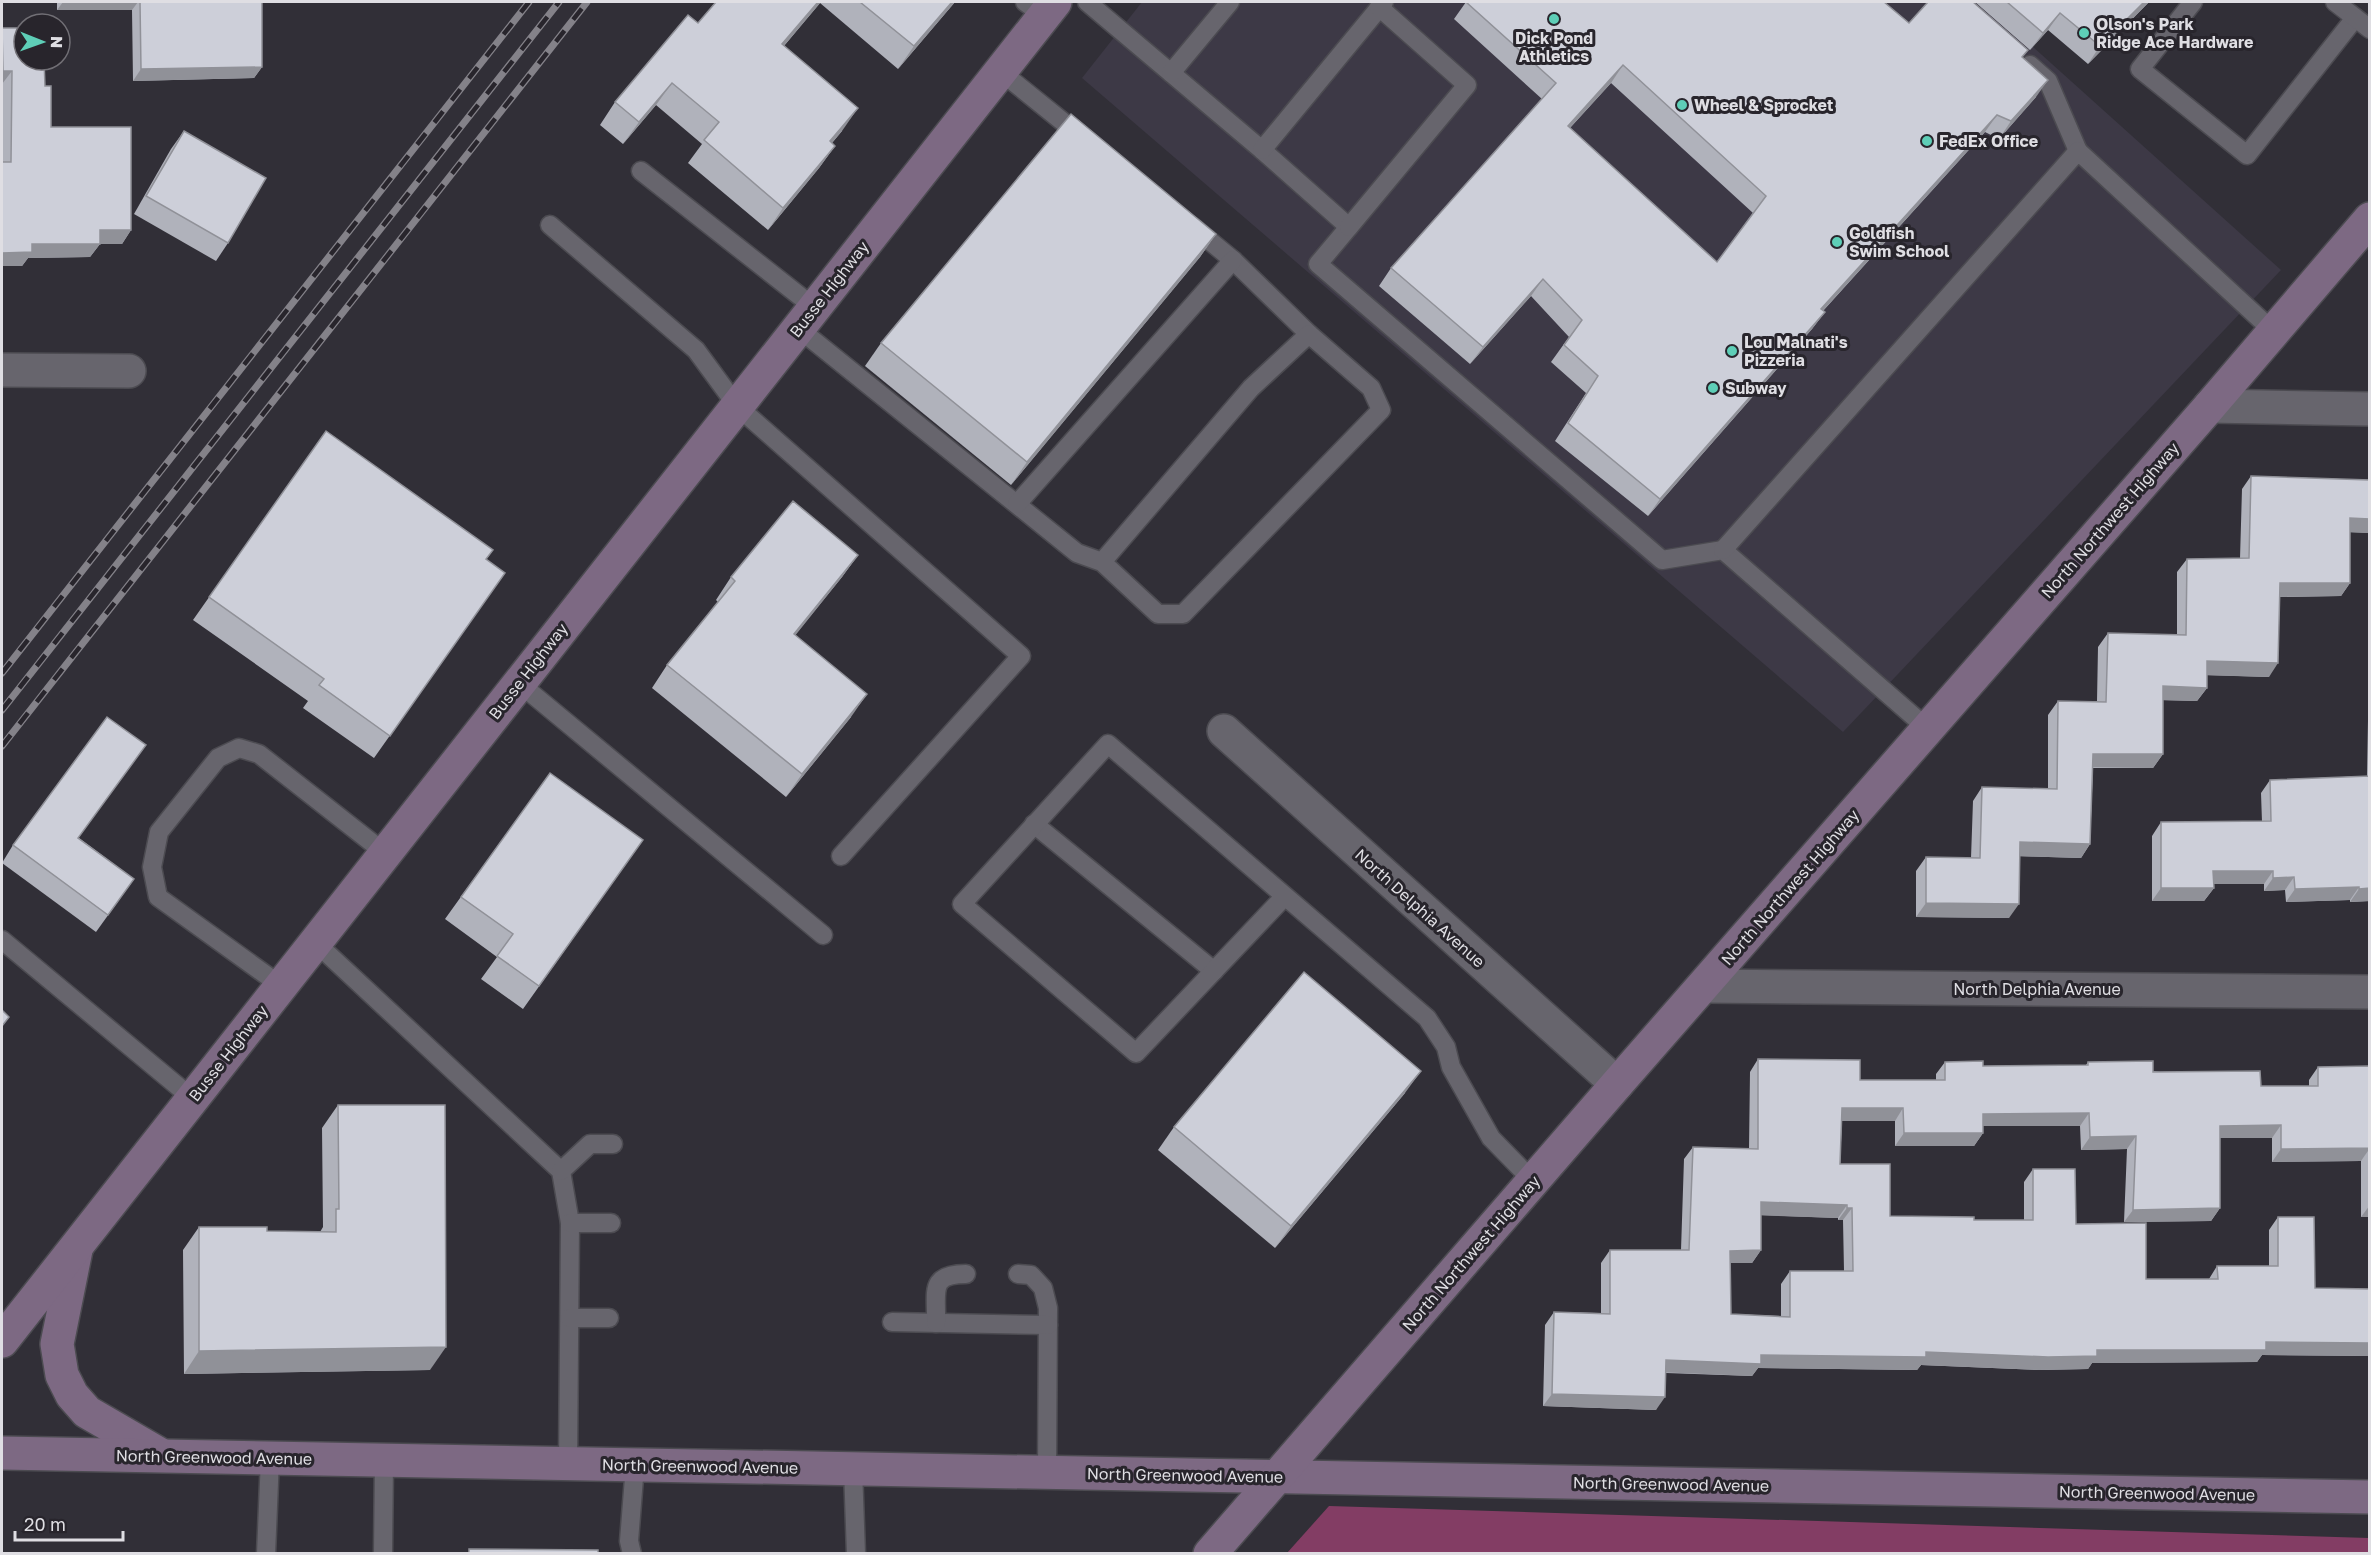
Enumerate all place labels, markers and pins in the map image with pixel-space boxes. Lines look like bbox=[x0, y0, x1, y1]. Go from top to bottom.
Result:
marker: Dick Pond Athletics bbox=[1547, 12, 1561, 26]
place label: Olson's Park Ridge Ace Hardware bbox=[2096, 14, 2253, 52]
marker: Olson's Park Ridge Ace Hardware bbox=[2077, 26, 2091, 40]
place label: Dick Pond Athletics bbox=[1515, 28, 1593, 66]
place label: Wheel & Sprocket bbox=[1694, 95, 1833, 115]
marker: Wheel & Sprocket bbox=[1675, 98, 1689, 112]
place label: FedEx Office bbox=[1939, 131, 2038, 151]
marker: FedEx Office bbox=[1920, 134, 1934, 148]
place label: Goldfish Swim School bbox=[1849, 223, 1950, 261]
marker: Goldfish Swim School bbox=[1830, 235, 1844, 249]
place label: Lou Malnati's Pizzeria bbox=[1744, 332, 1848, 370]
marker: Lou Malnati's Pizzeria bbox=[1725, 344, 1739, 358]
place label: Subway bbox=[1725, 378, 1787, 398]
marker: Subway bbox=[1706, 381, 1720, 395]

